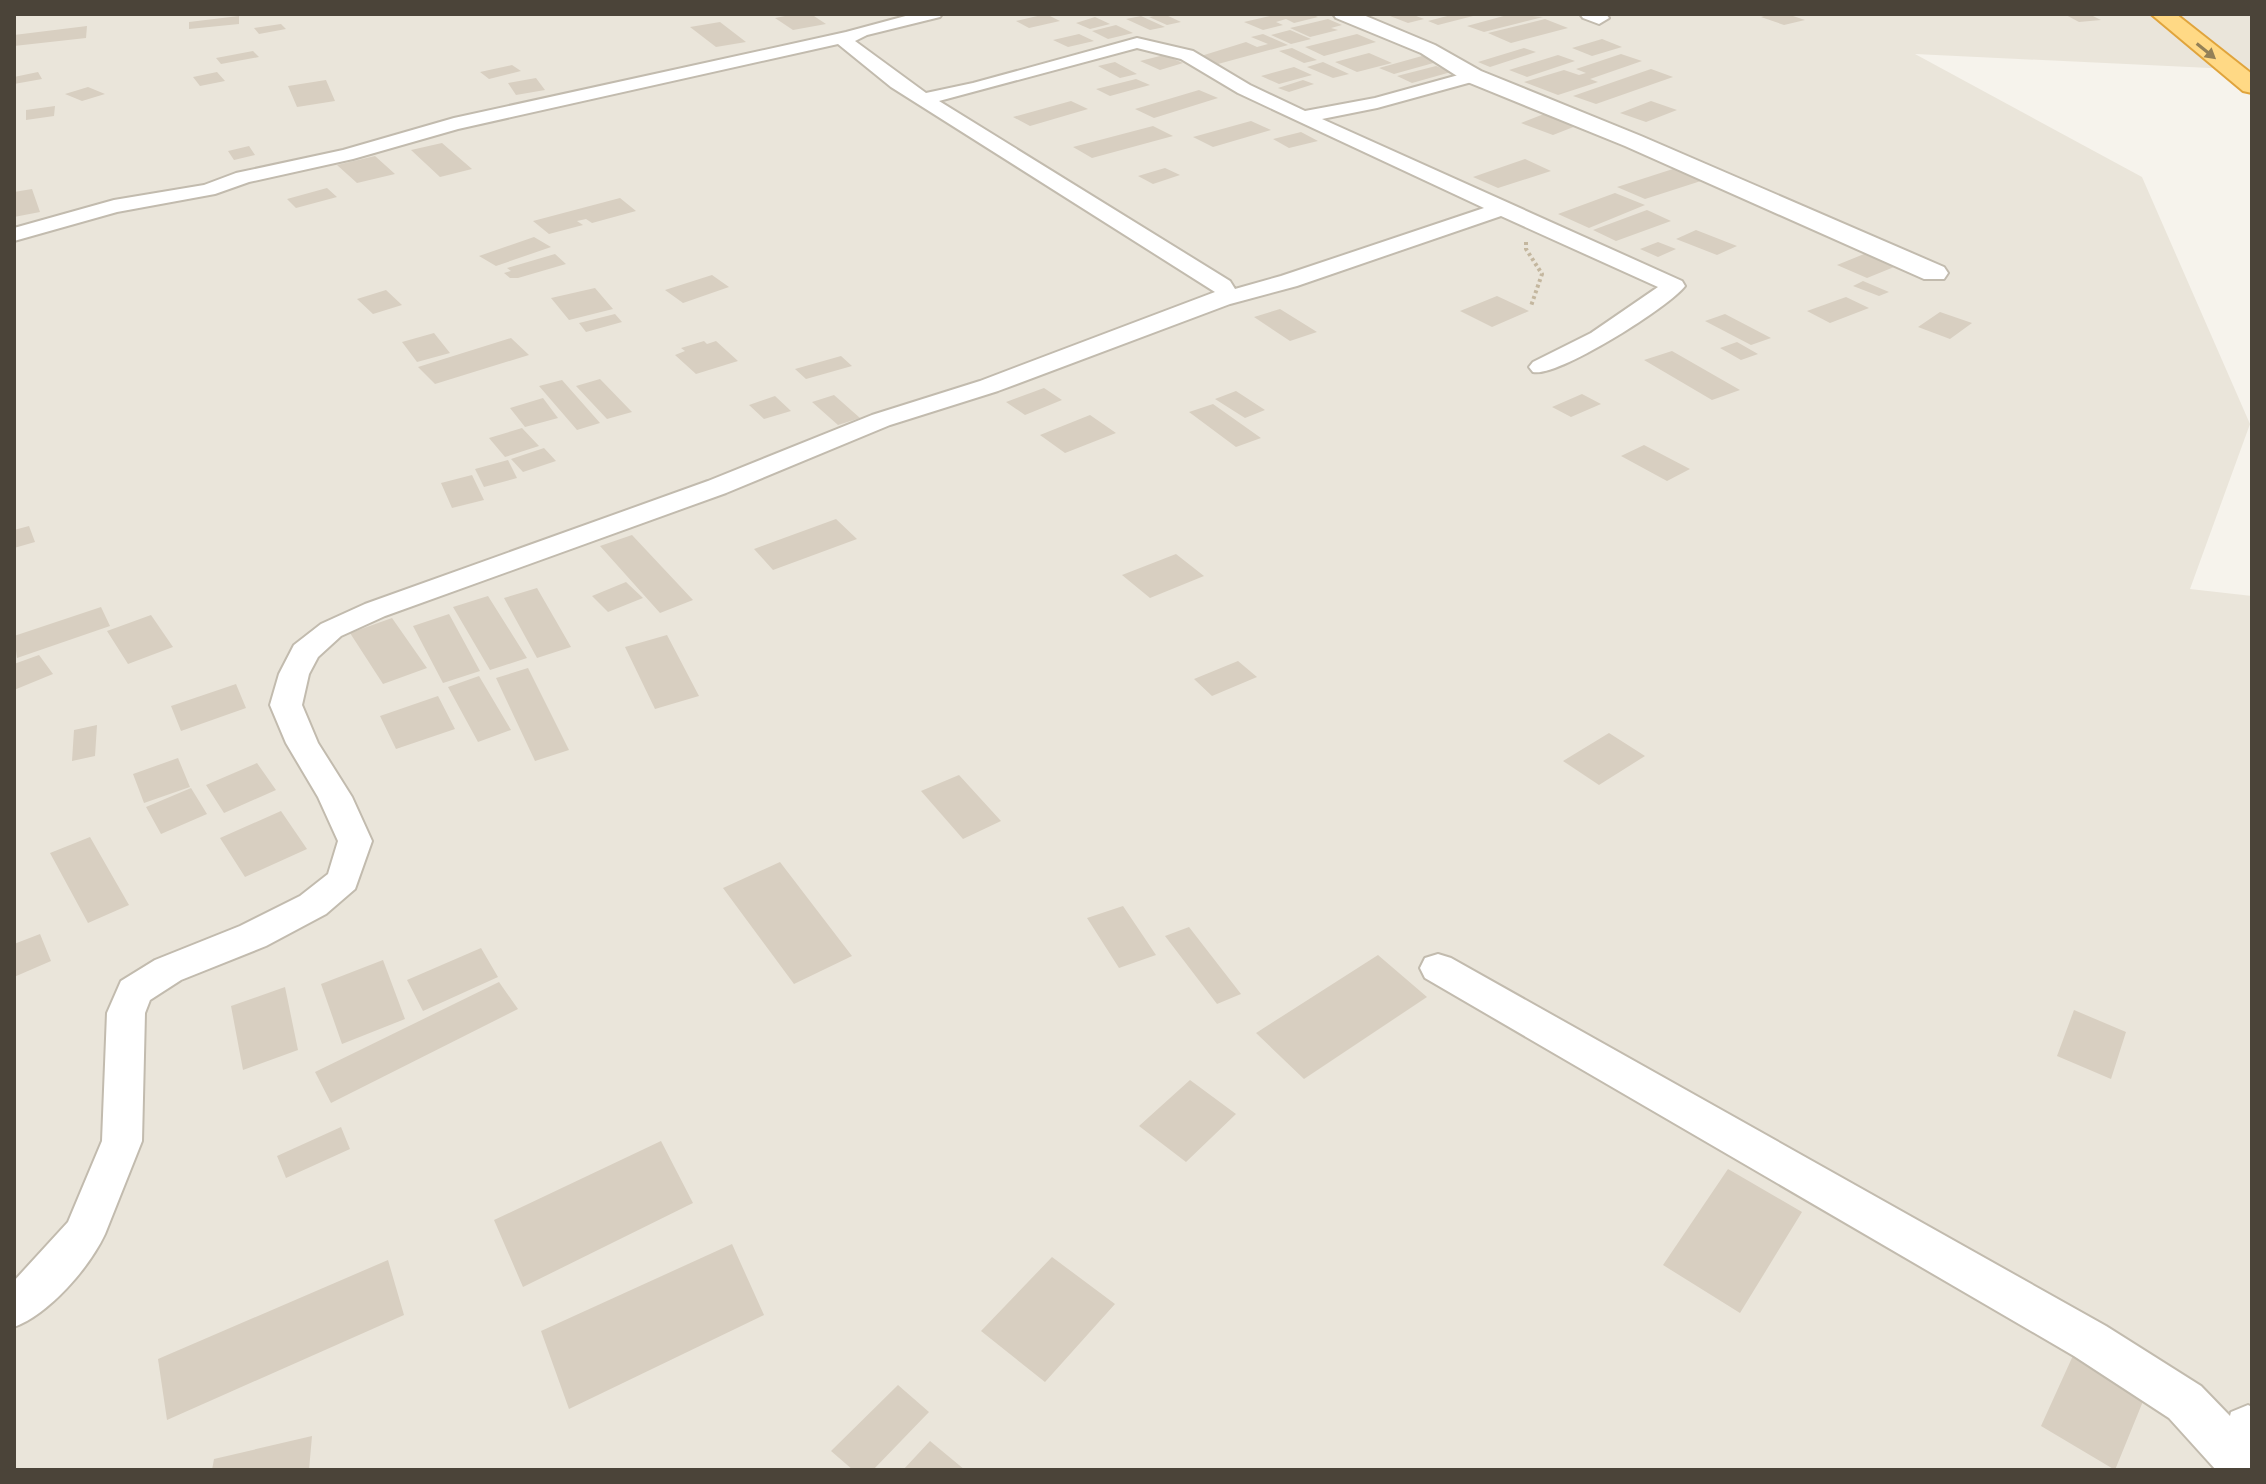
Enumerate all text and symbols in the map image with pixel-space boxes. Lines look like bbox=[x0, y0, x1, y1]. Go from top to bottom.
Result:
one-way arrow bbox=[2196, 43, 2216, 59]

